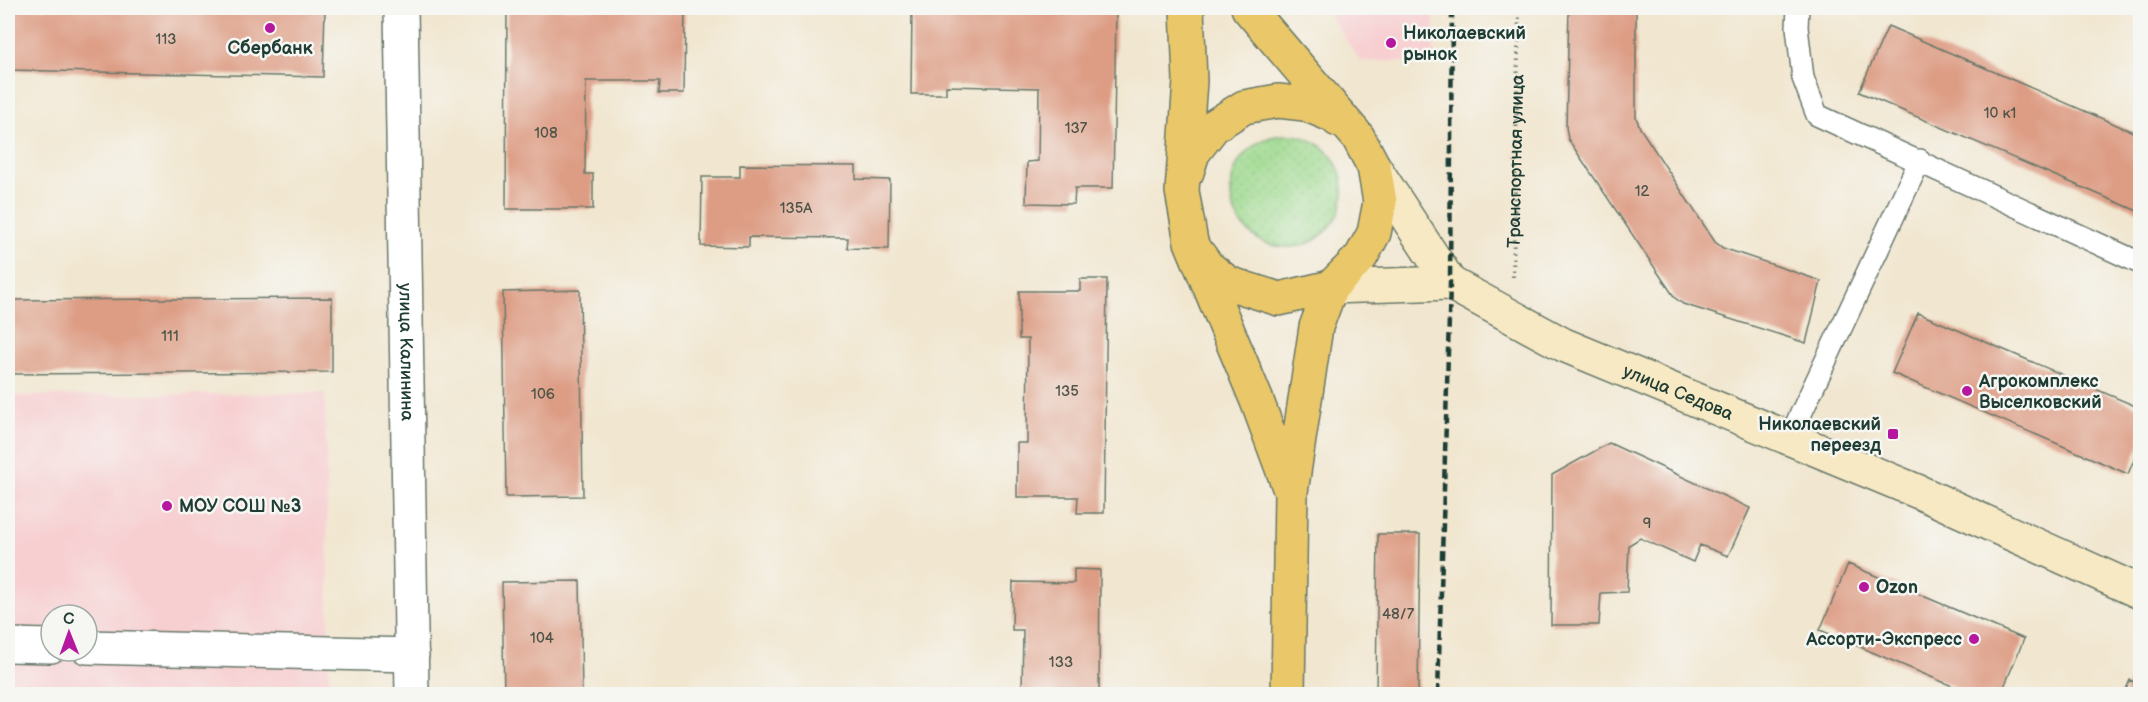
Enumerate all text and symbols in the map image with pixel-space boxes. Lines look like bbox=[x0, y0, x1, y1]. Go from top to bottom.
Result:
marker: Сбербанк bbox=[263, 21, 277, 35]
place label: Николаевский рынок bbox=[1403, 23, 1526, 65]
house number: 113 bbox=[156, 30, 176, 49]
marker: Николаевский рынок bbox=[1384, 36, 1398, 50]
place label: Сбербанк bbox=[228, 38, 313, 59]
street label: Транспортная улица bbox=[1504, 74, 1529, 248]
house number: 10 к1 bbox=[1984, 104, 2016, 123]
house number: 137 bbox=[1065, 119, 1088, 138]
house number: 108 bbox=[534, 124, 558, 143]
house number: 12 bbox=[1635, 182, 1649, 201]
house number: 135А bbox=[780, 199, 813, 218]
street label: улица Калинина bbox=[394, 283, 418, 422]
house number: 111 bbox=[161, 327, 179, 346]
street label: улица Седова bbox=[1620, 361, 1737, 425]
place label: Агрокомплекс Выселковский bbox=[1978, 371, 2102, 413]
house number: 135 bbox=[1055, 382, 1079, 401]
marker: Агрокомплекс Выселковский bbox=[1960, 384, 1974, 398]
house number: 106 bbox=[531, 385, 555, 404]
place label: Николаевский переезд bbox=[1758, 414, 1881, 456]
marker: Николаевский переезд bbox=[1886, 427, 1900, 441]
place label: МОУ СОШ №3 bbox=[179, 496, 301, 517]
marker: МОУ СОШ №3 bbox=[160, 499, 174, 513]
house number: 9 bbox=[1643, 514, 1651, 533]
place label: Ozon bbox=[1876, 577, 1918, 598]
marker: Ozon bbox=[1857, 580, 1871, 594]
north arrow bbox=[39, 603, 99, 663]
house number: 48/7 bbox=[1382, 605, 1415, 624]
text: С bbox=[63, 610, 74, 629]
house number: 104 bbox=[530, 629, 554, 648]
place label: Ассорти-Экспресс bbox=[1805, 629, 1962, 650]
marker: Ассорти-Экспресс bbox=[1967, 632, 1981, 646]
house number: 133 bbox=[1049, 653, 1073, 672]

